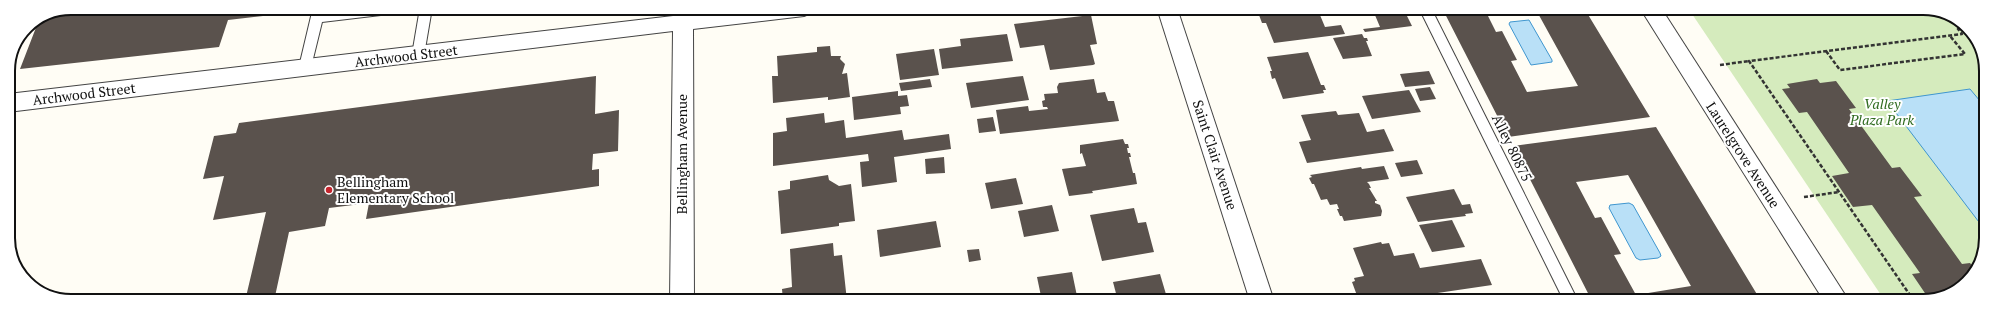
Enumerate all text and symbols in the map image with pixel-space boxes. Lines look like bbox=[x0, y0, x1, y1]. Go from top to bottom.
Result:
street label: Archwood Street bbox=[353, 40, 459, 71]
street label: Archwood Street bbox=[31, 78, 137, 109]
street label: Bellingham Avenue bbox=[672, 94, 691, 214]
park label: Valley Plaza Park bbox=[1849, 94, 1914, 129]
street label: Saint Clair Avenue bbox=[1189, 97, 1242, 212]
street label: Laurelgrove Avenue bbox=[1702, 98, 1785, 211]
street label: Alley 80875 bbox=[1488, 111, 1537, 185]
place label: Bellingham Elementary School bbox=[337, 172, 454, 207]
marker: Bellingham Elementary School bbox=[324, 185, 334, 195]

